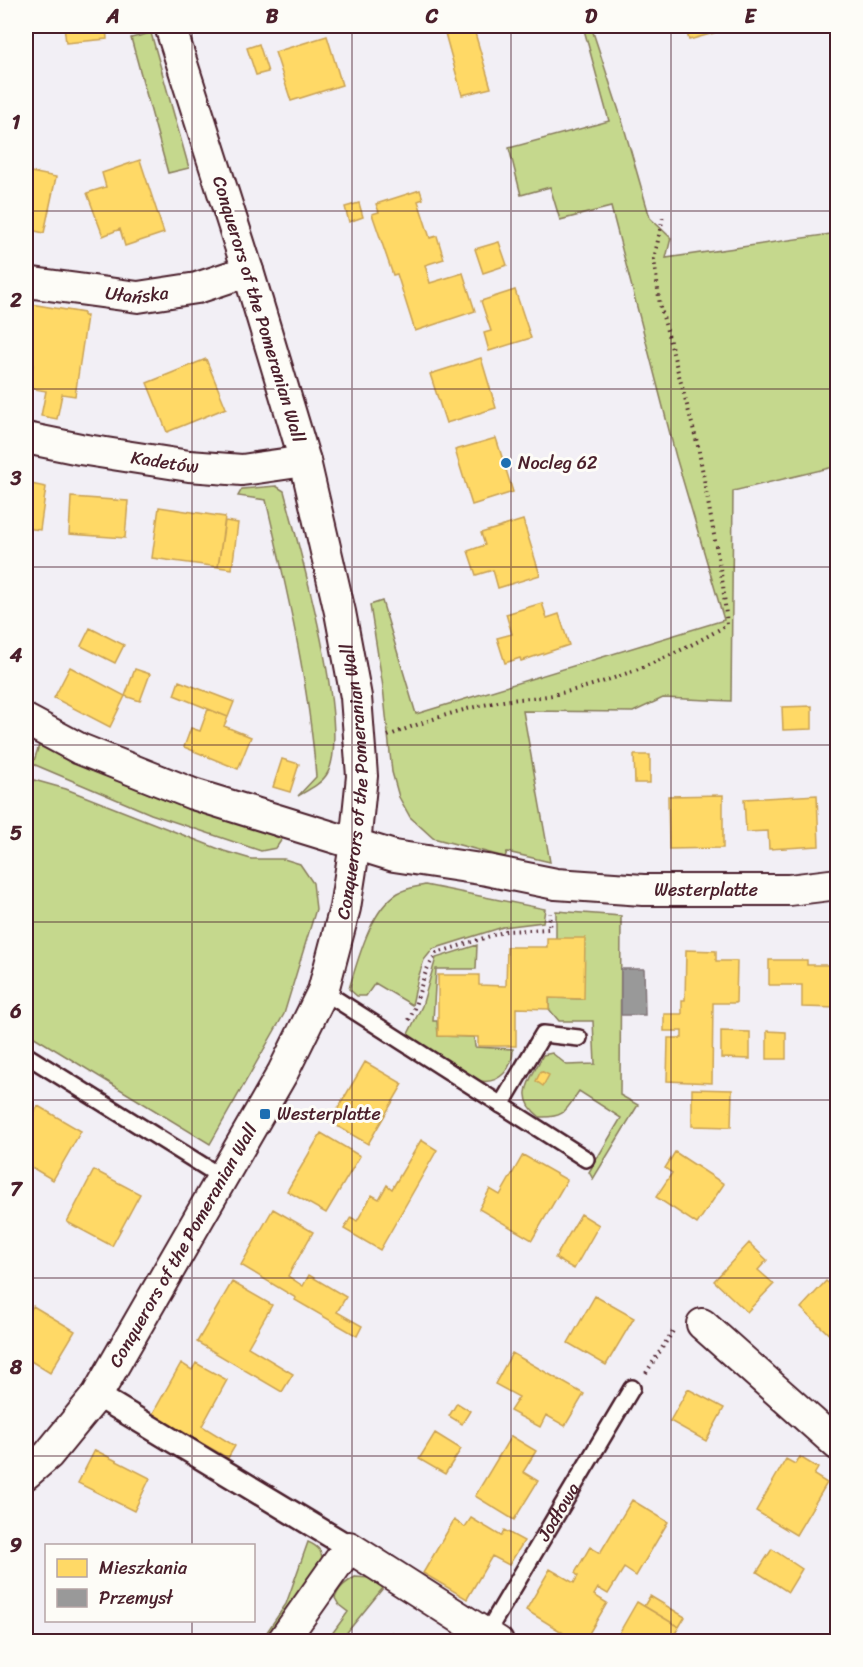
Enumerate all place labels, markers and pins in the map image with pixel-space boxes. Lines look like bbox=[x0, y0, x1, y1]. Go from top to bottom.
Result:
place label: Nocleg 62 bbox=[518, 447, 597, 479]
marker: Nocleg 62 bbox=[499, 456, 513, 470]
place label: Westerplatte bbox=[277, 1098, 381, 1130]
marker: Westerplatte bbox=[258, 1107, 272, 1121]

